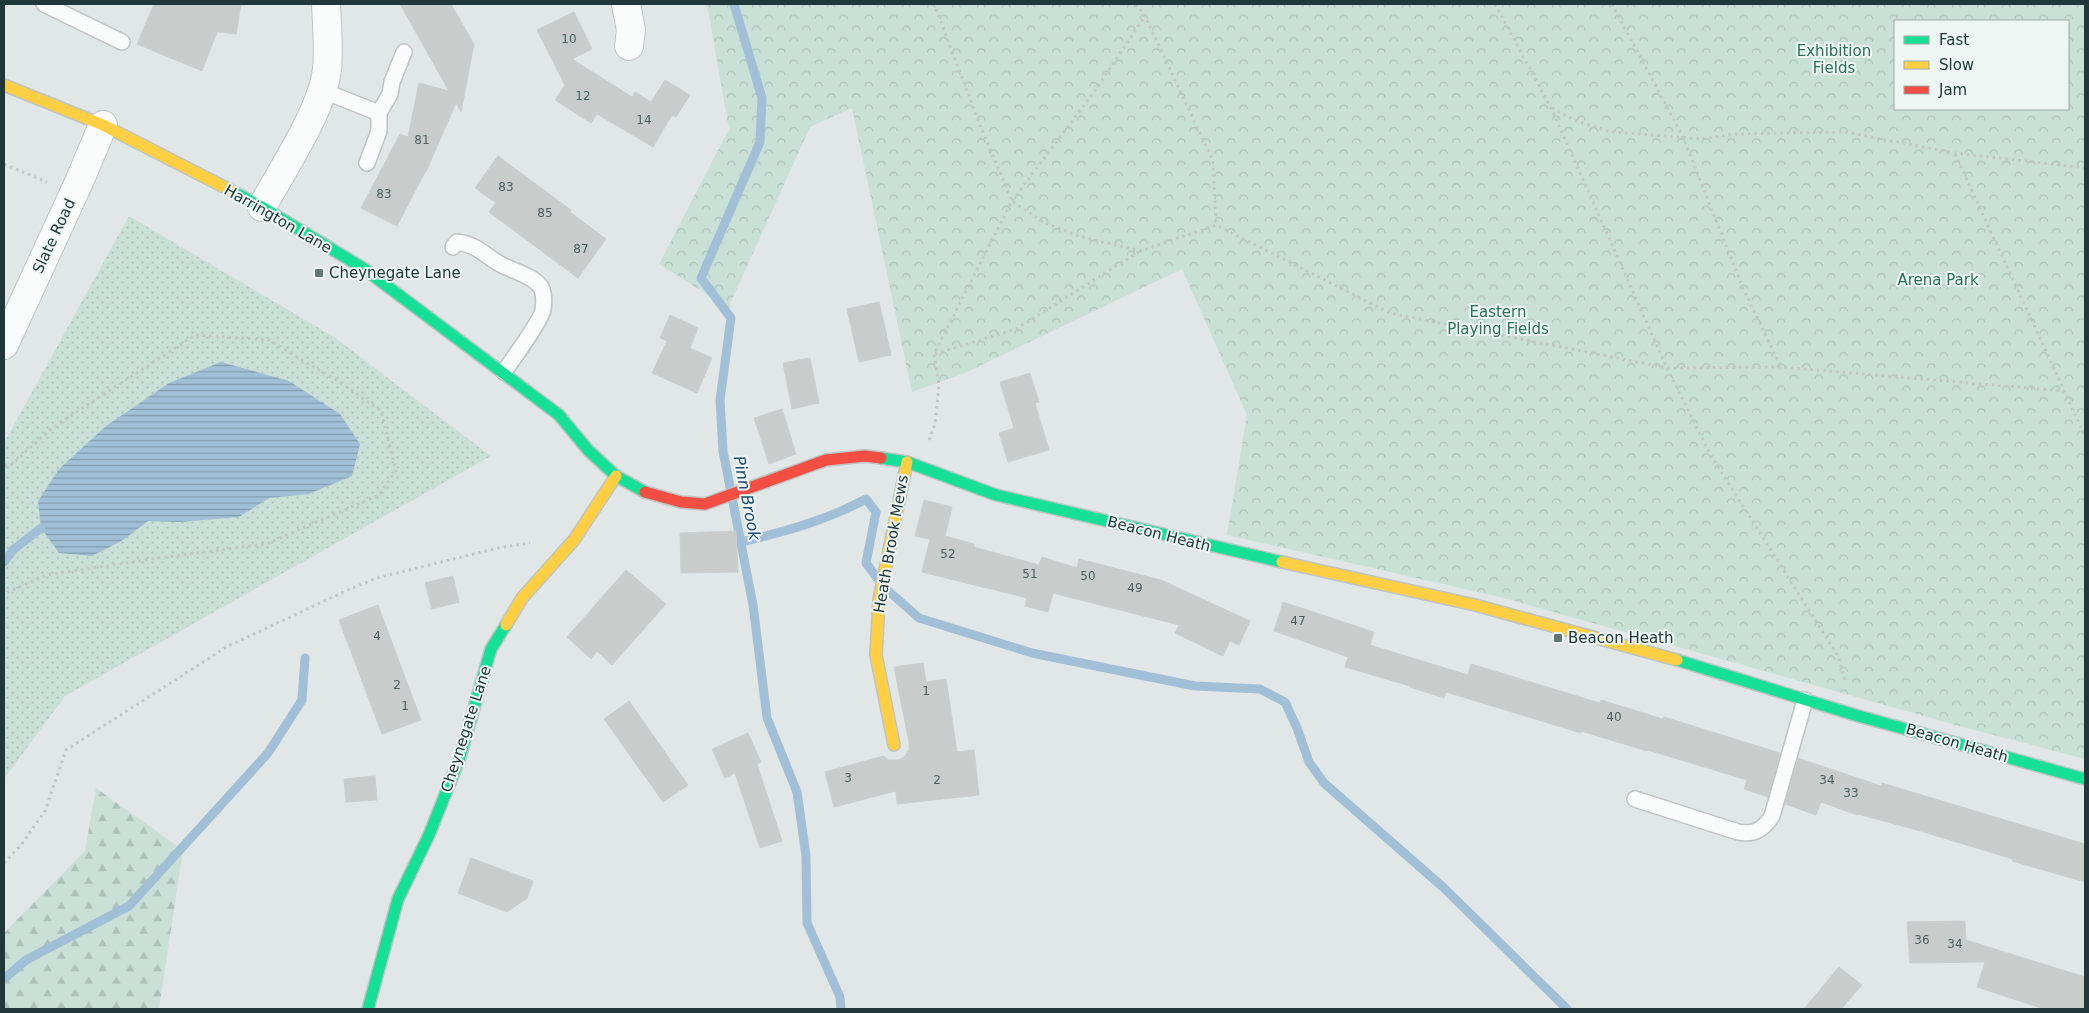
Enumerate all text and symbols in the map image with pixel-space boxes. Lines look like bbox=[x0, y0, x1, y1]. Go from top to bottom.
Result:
legend bbox=[1894, 20, 2069, 110]
text: Fast bbox=[1939, 31, 1969, 49]
house number: 10 bbox=[561, 32, 577, 46]
park label: Exhibition Fields bbox=[1797, 42, 1871, 77]
text: Slow bbox=[1939, 56, 1974, 74]
text: Jam bbox=[1938, 81, 1967, 99]
house number: 12 bbox=[575, 89, 591, 103]
house number: 14 bbox=[636, 113, 652, 127]
house number: 81 bbox=[414, 133, 430, 147]
house number: 83 bbox=[498, 180, 514, 194]
street label: Harrington Lane bbox=[221, 181, 335, 257]
house number: 83 bbox=[376, 187, 392, 201]
street label: Slate Road bbox=[29, 196, 79, 276]
house number: 85 bbox=[537, 206, 553, 220]
house number: 87 bbox=[573, 242, 589, 256]
place label: Cheynegate Lane bbox=[329, 264, 461, 282]
marker: Cheynegate Lane bbox=[313, 267, 325, 279]
park label: Arena Park bbox=[1897, 271, 1979, 289]
park label: Eastern Playing Fields bbox=[1447, 303, 1549, 338]
water label: Pinn Brook bbox=[729, 454, 765, 543]
street label: Heath Brook Mews bbox=[870, 473, 912, 615]
street label: Beacon Heath bbox=[1106, 513, 1212, 555]
house number: 52 bbox=[940, 547, 956, 561]
house number: 51 bbox=[1022, 567, 1038, 581]
house number: 50 bbox=[1080, 569, 1096, 583]
house number: 49 bbox=[1127, 581, 1143, 595]
house number: 47 bbox=[1290, 614, 1306, 628]
house number: 4 bbox=[373, 629, 381, 643]
place label: Beacon Heath bbox=[1568, 629, 1674, 647]
marker: Beacon Heath bbox=[1552, 632, 1564, 644]
street label: Cheynegate Lane bbox=[437, 664, 495, 794]
house number: 2 bbox=[393, 678, 401, 692]
house number: 1 bbox=[922, 684, 930, 698]
house number: 1 bbox=[401, 699, 409, 713]
house number: 40 bbox=[1606, 710, 1622, 724]
street label: Beacon Heath bbox=[1904, 720, 2010, 766]
house number: 3 bbox=[844, 771, 852, 785]
house number: 2 bbox=[933, 773, 941, 787]
house number: 34 bbox=[1819, 773, 1835, 787]
house number: 33 bbox=[1843, 786, 1859, 800]
house number: 36 bbox=[1914, 933, 1930, 947]
house number: 34 bbox=[1947, 937, 1963, 951]

